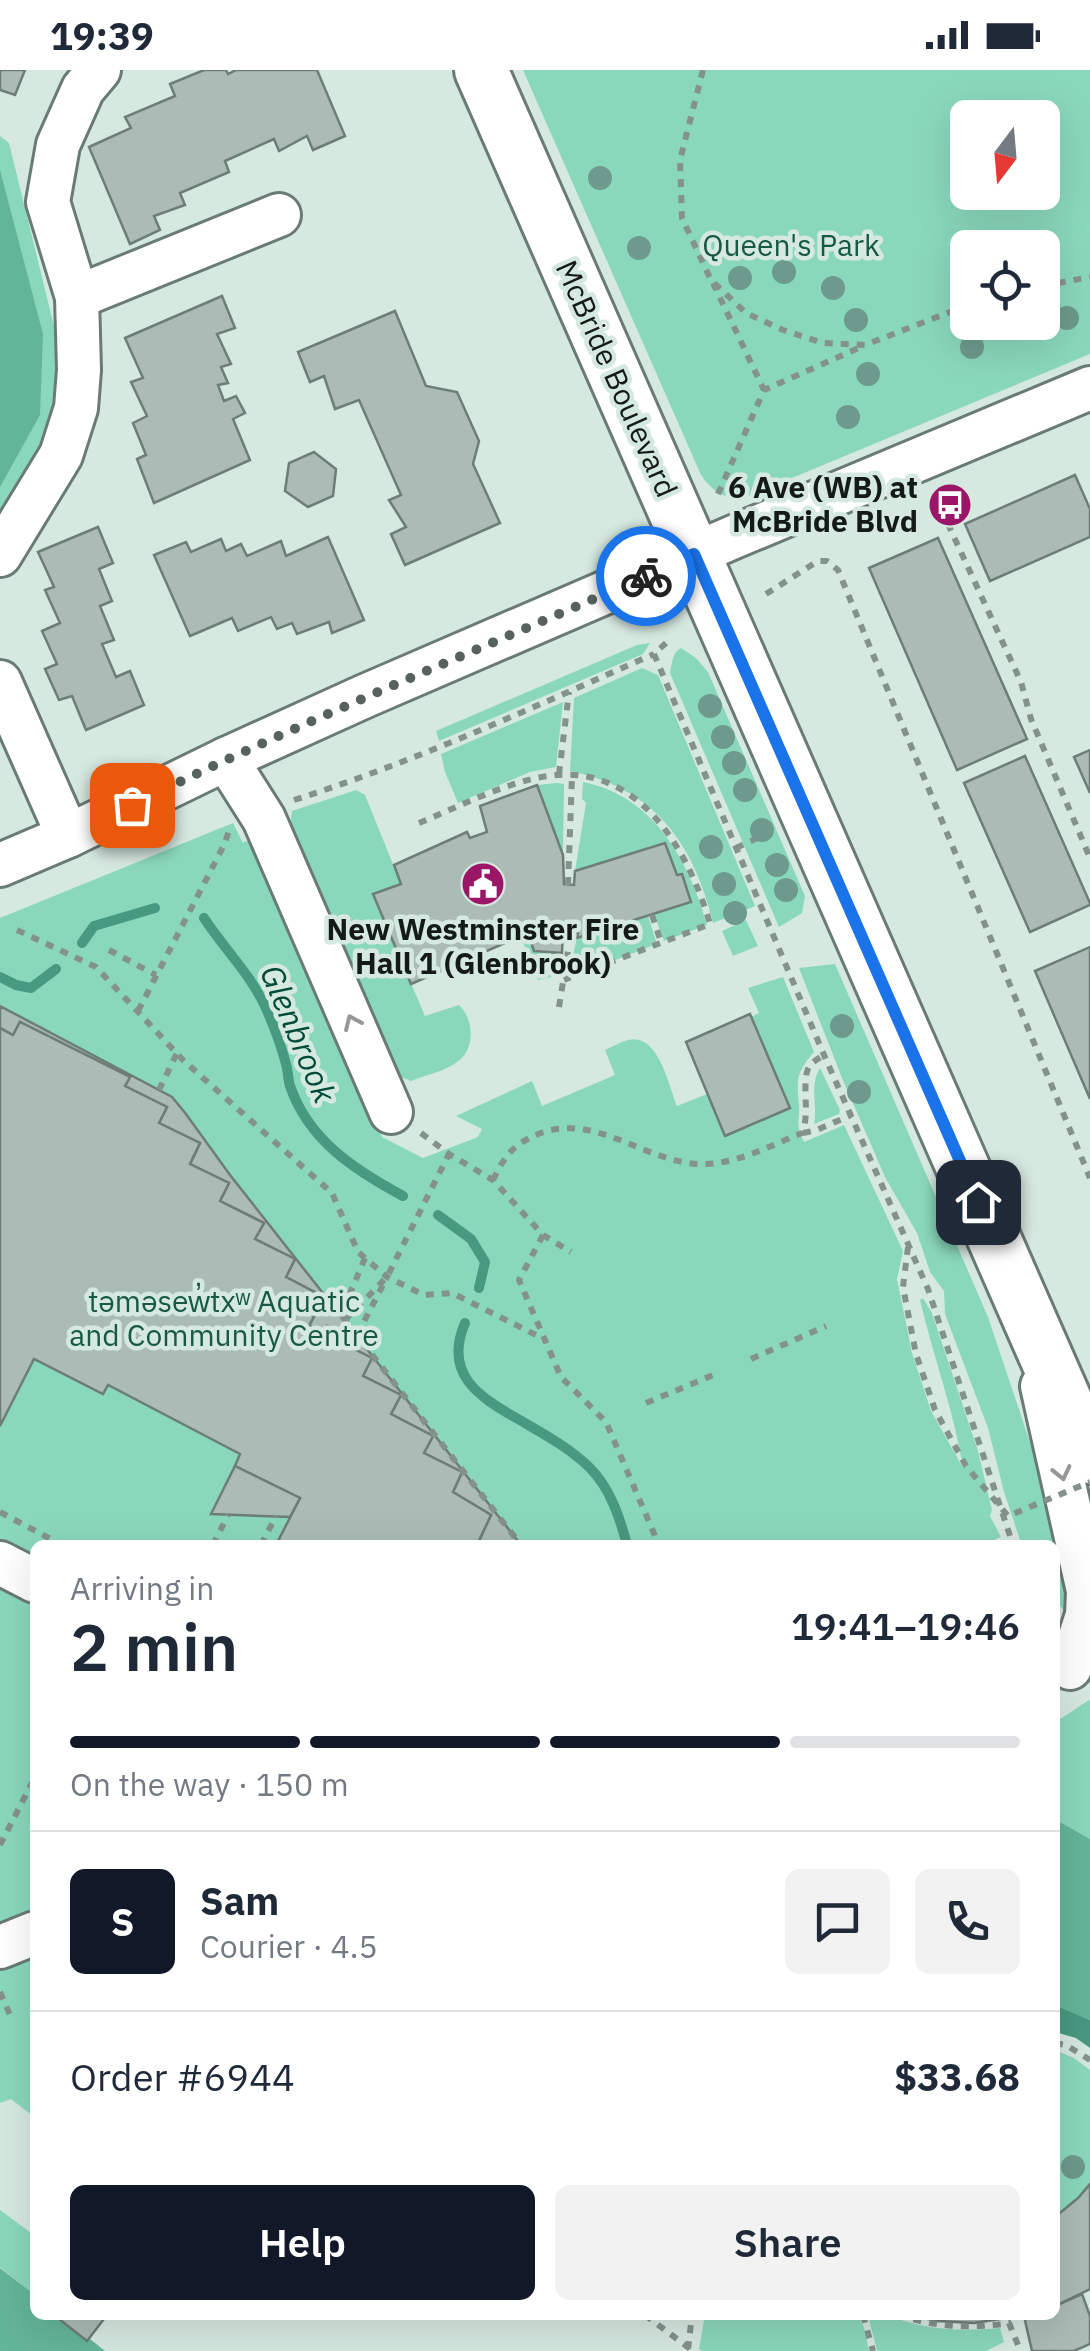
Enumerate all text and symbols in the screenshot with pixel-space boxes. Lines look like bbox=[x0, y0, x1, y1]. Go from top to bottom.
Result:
text: 19:39 bbox=[50, 11, 154, 60]
north arrow bbox=[950, 100, 1060, 210]
map controls bbox=[950, 100, 1060, 340]
park label: Queen's Park bbox=[702, 225, 880, 264]
button: locate bbox=[950, 230, 1060, 340]
street label: McBride Boulevard bbox=[548, 254, 687, 503]
place label: 6 Ave (WB) at McBride Blvd bbox=[728, 467, 918, 540]
bus stop icon: 6 Ave (WB) at McBride Blvd bbox=[927, 482, 973, 528]
courier bbox=[596, 526, 696, 626]
icon: bike bbox=[619, 549, 674, 604]
pin bbox=[90, 763, 175, 848]
icon: bag bbox=[105, 778, 160, 833]
public building icon: New Westminster Fire Hall 1 (Glenbrook) bbox=[460, 861, 506, 907]
place label: New Westminster Fire Hall 1 (Glenbrook) bbox=[327, 909, 639, 982]
water label: Glenbrook bbox=[251, 958, 347, 1110]
one-way arrow bbox=[344, 1015, 364, 1033]
pin bbox=[936, 1160, 1021, 1245]
icon: home bbox=[951, 1175, 1006, 1230]
park label: təməsew̓txʷ Aquatic and Community Centre bbox=[69, 1281, 379, 1354]
one-way arrow bbox=[1050, 1464, 1071, 1481]
text: Arriving in bbox=[70, 1567, 215, 1609]
text: 19:41–19:46 bbox=[791, 1601, 1020, 1650]
text: 2 min bbox=[70, 1604, 238, 1689]
text: On the way · 150 m bbox=[70, 1763, 349, 1805]
button: chat bbox=[785, 1869, 890, 1974]
button: phone bbox=[915, 1869, 1020, 1974]
text: Sam bbox=[200, 1876, 279, 1925]
text: S bbox=[111, 1897, 134, 1946]
text: Courier · 4.5 bbox=[200, 1925, 378, 1967]
text: Order #6944 bbox=[70, 2052, 295, 2101]
text: $33.68 bbox=[894, 2052, 1020, 2101]
button: Help bbox=[70, 2185, 535, 2300]
button: Share bbox=[555, 2185, 1020, 2300]

